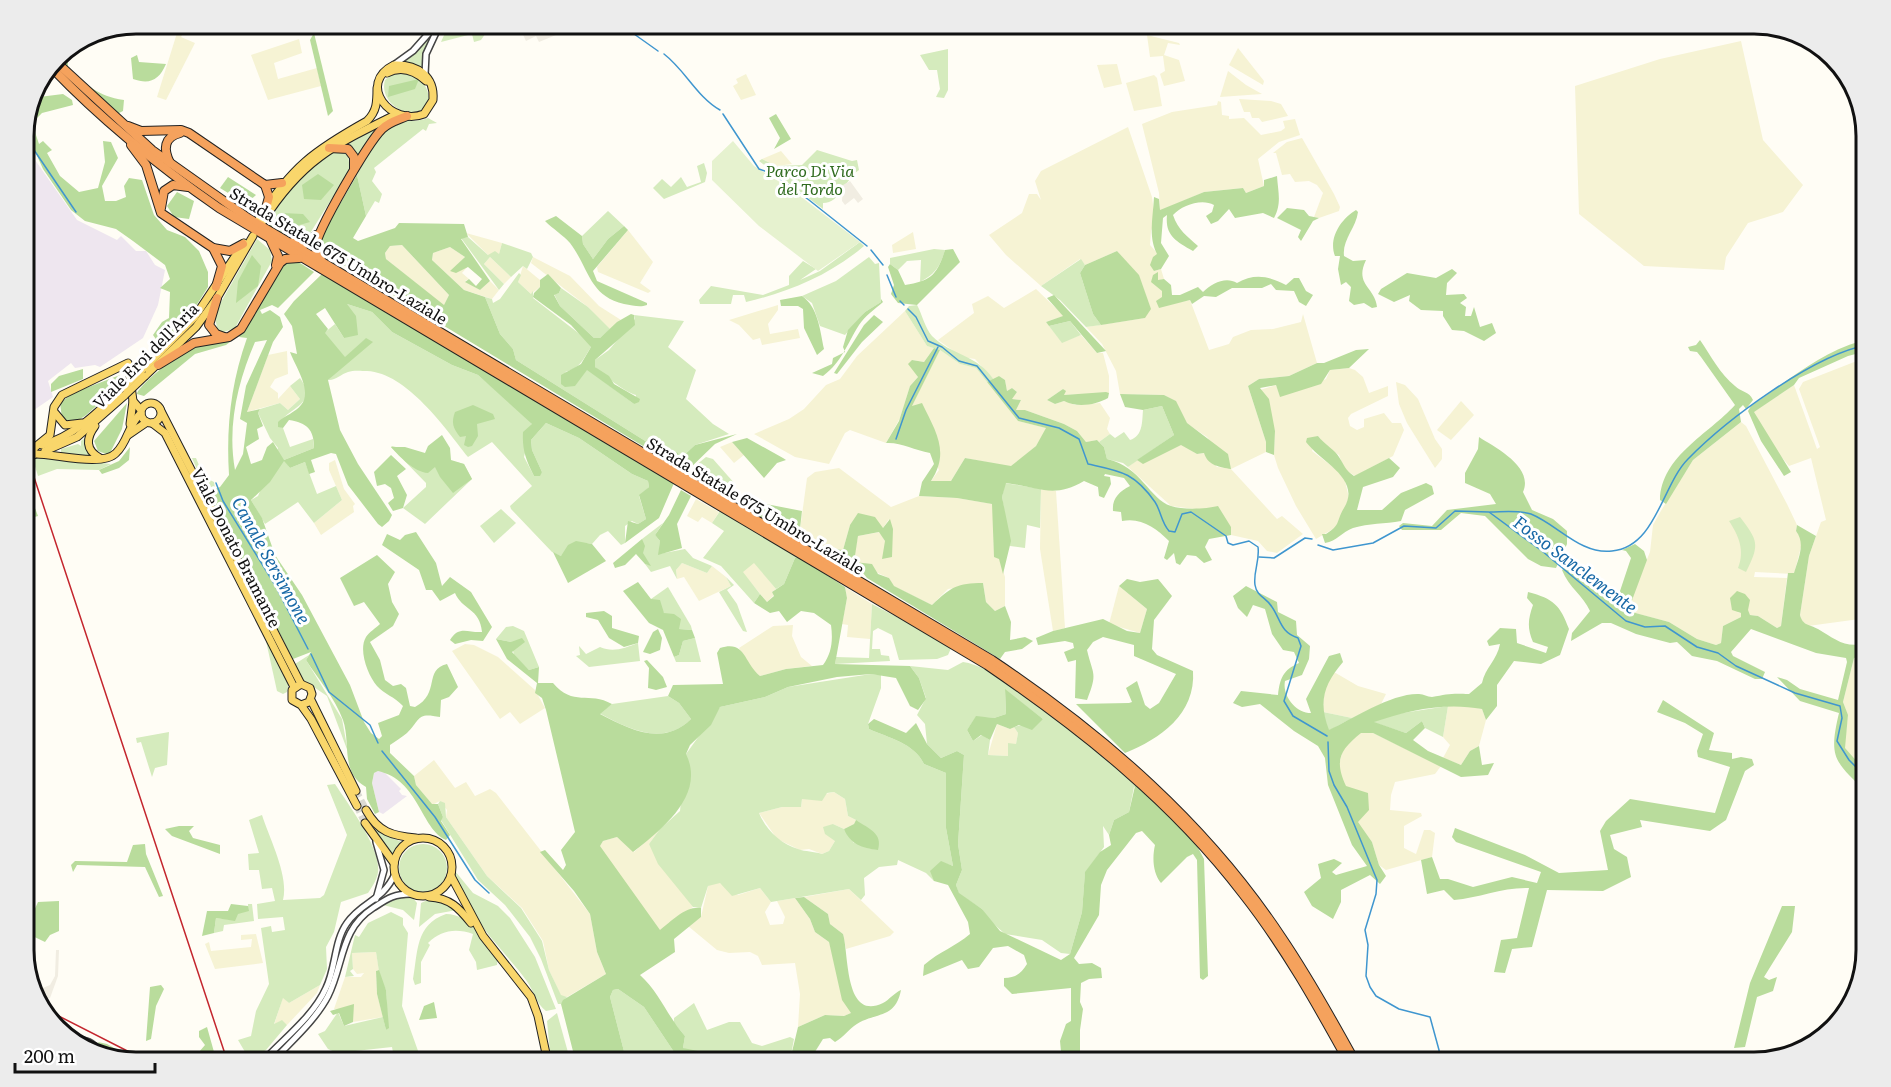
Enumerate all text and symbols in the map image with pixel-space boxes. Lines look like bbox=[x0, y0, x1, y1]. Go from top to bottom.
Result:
park label: Parco Di Via del Tordo bbox=[766, 158, 855, 200]
street label: Strada Statale 675 Umbro-Laziale bbox=[226, 180, 452, 330]
street label: Viale Eroi dell'Aria bbox=[87, 296, 204, 413]
street label: Strada Statale 675 Umbro-Laziale bbox=[643, 430, 869, 580]
street label: Viale Donato Bramante bbox=[186, 463, 288, 631]
water label: Canale Sersimone bbox=[226, 491, 318, 629]
water label: Fosso Sanclemente bbox=[1508, 508, 1644, 620]
scale bar bbox=[15, 1036, 154, 1074]
text: 200 m bbox=[24, 1042, 75, 1069]

